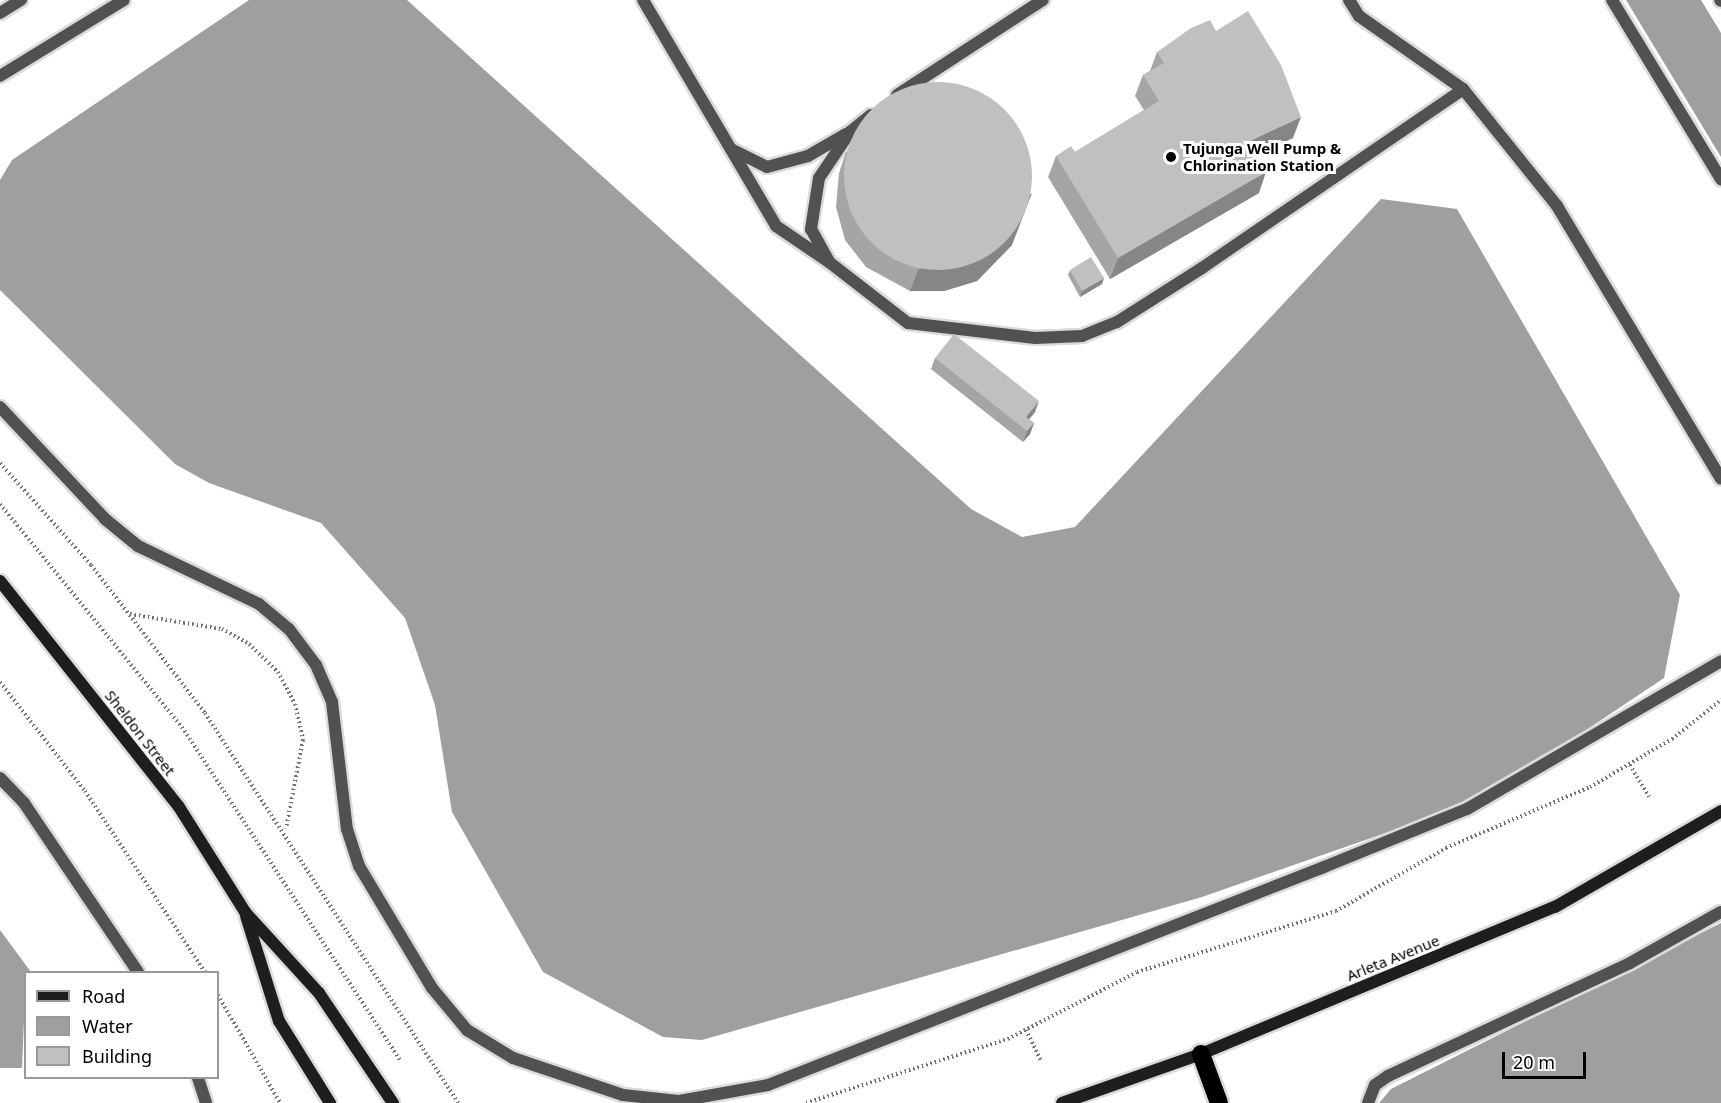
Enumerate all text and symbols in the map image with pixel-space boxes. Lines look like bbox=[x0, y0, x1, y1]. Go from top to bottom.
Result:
place label: Tujunga Well Pump & Chlorination Station bbox=[1183, 139, 1341, 174]
marker: Tujunga Well Pump & Chlorination Station bbox=[1164, 150, 1178, 164]
street label: Sheldon Street bbox=[101, 687, 179, 779]
street label: Arleta Avenue bbox=[1344, 931, 1442, 985]
legend bbox=[24, 971, 219, 1079]
text: Road bbox=[82, 984, 125, 1008]
text: Water bbox=[82, 1014, 133, 1038]
scale bar bbox=[1505, 1040, 1589, 1078]
text: Building bbox=[82, 1044, 152, 1068]
text: 20 m bbox=[1513, 1050, 1555, 1074]

